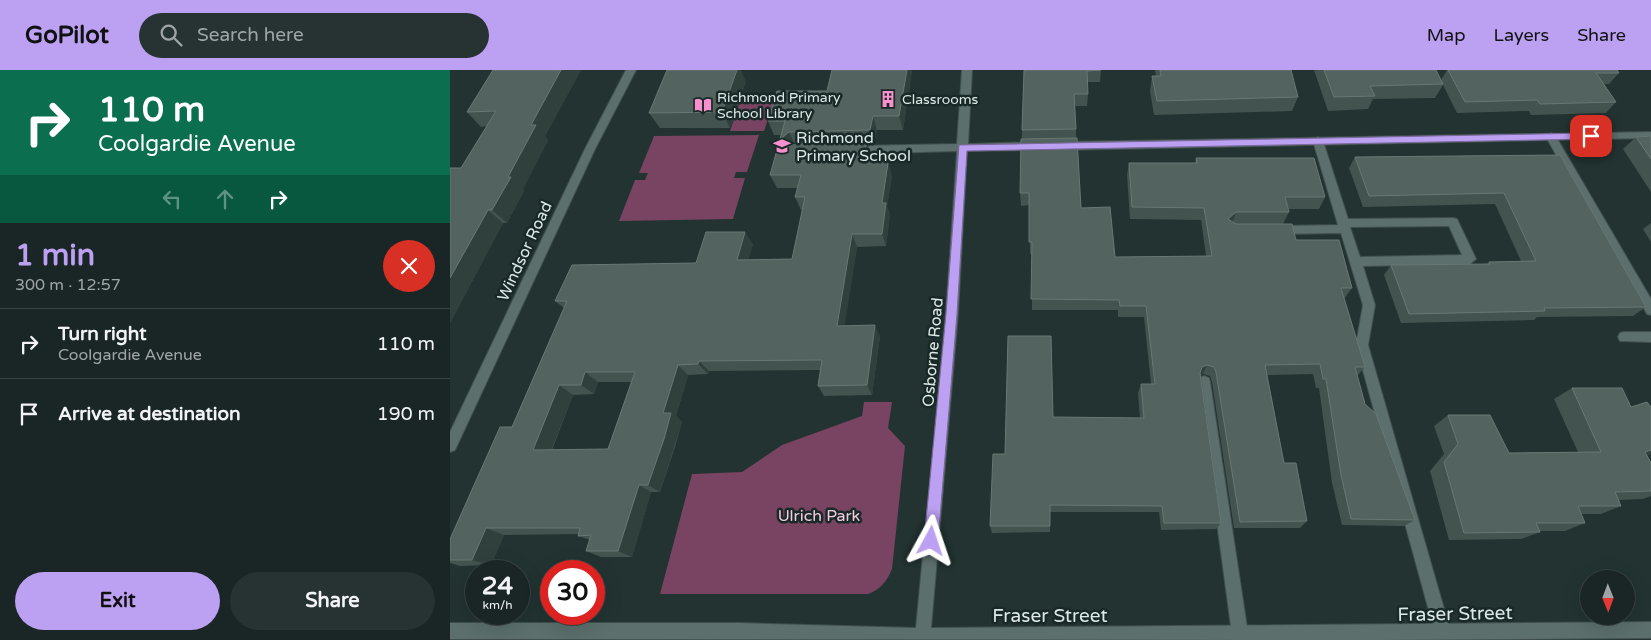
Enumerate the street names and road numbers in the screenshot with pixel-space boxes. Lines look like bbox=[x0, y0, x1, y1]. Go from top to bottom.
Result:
street label: Windsor Road bbox=[493, 198, 557, 304]
street label: Osborne Road bbox=[918, 297, 948, 408]
street label: Fraser Street bbox=[1397, 602, 1513, 626]
street label: Fraser Street bbox=[992, 605, 1108, 627]

